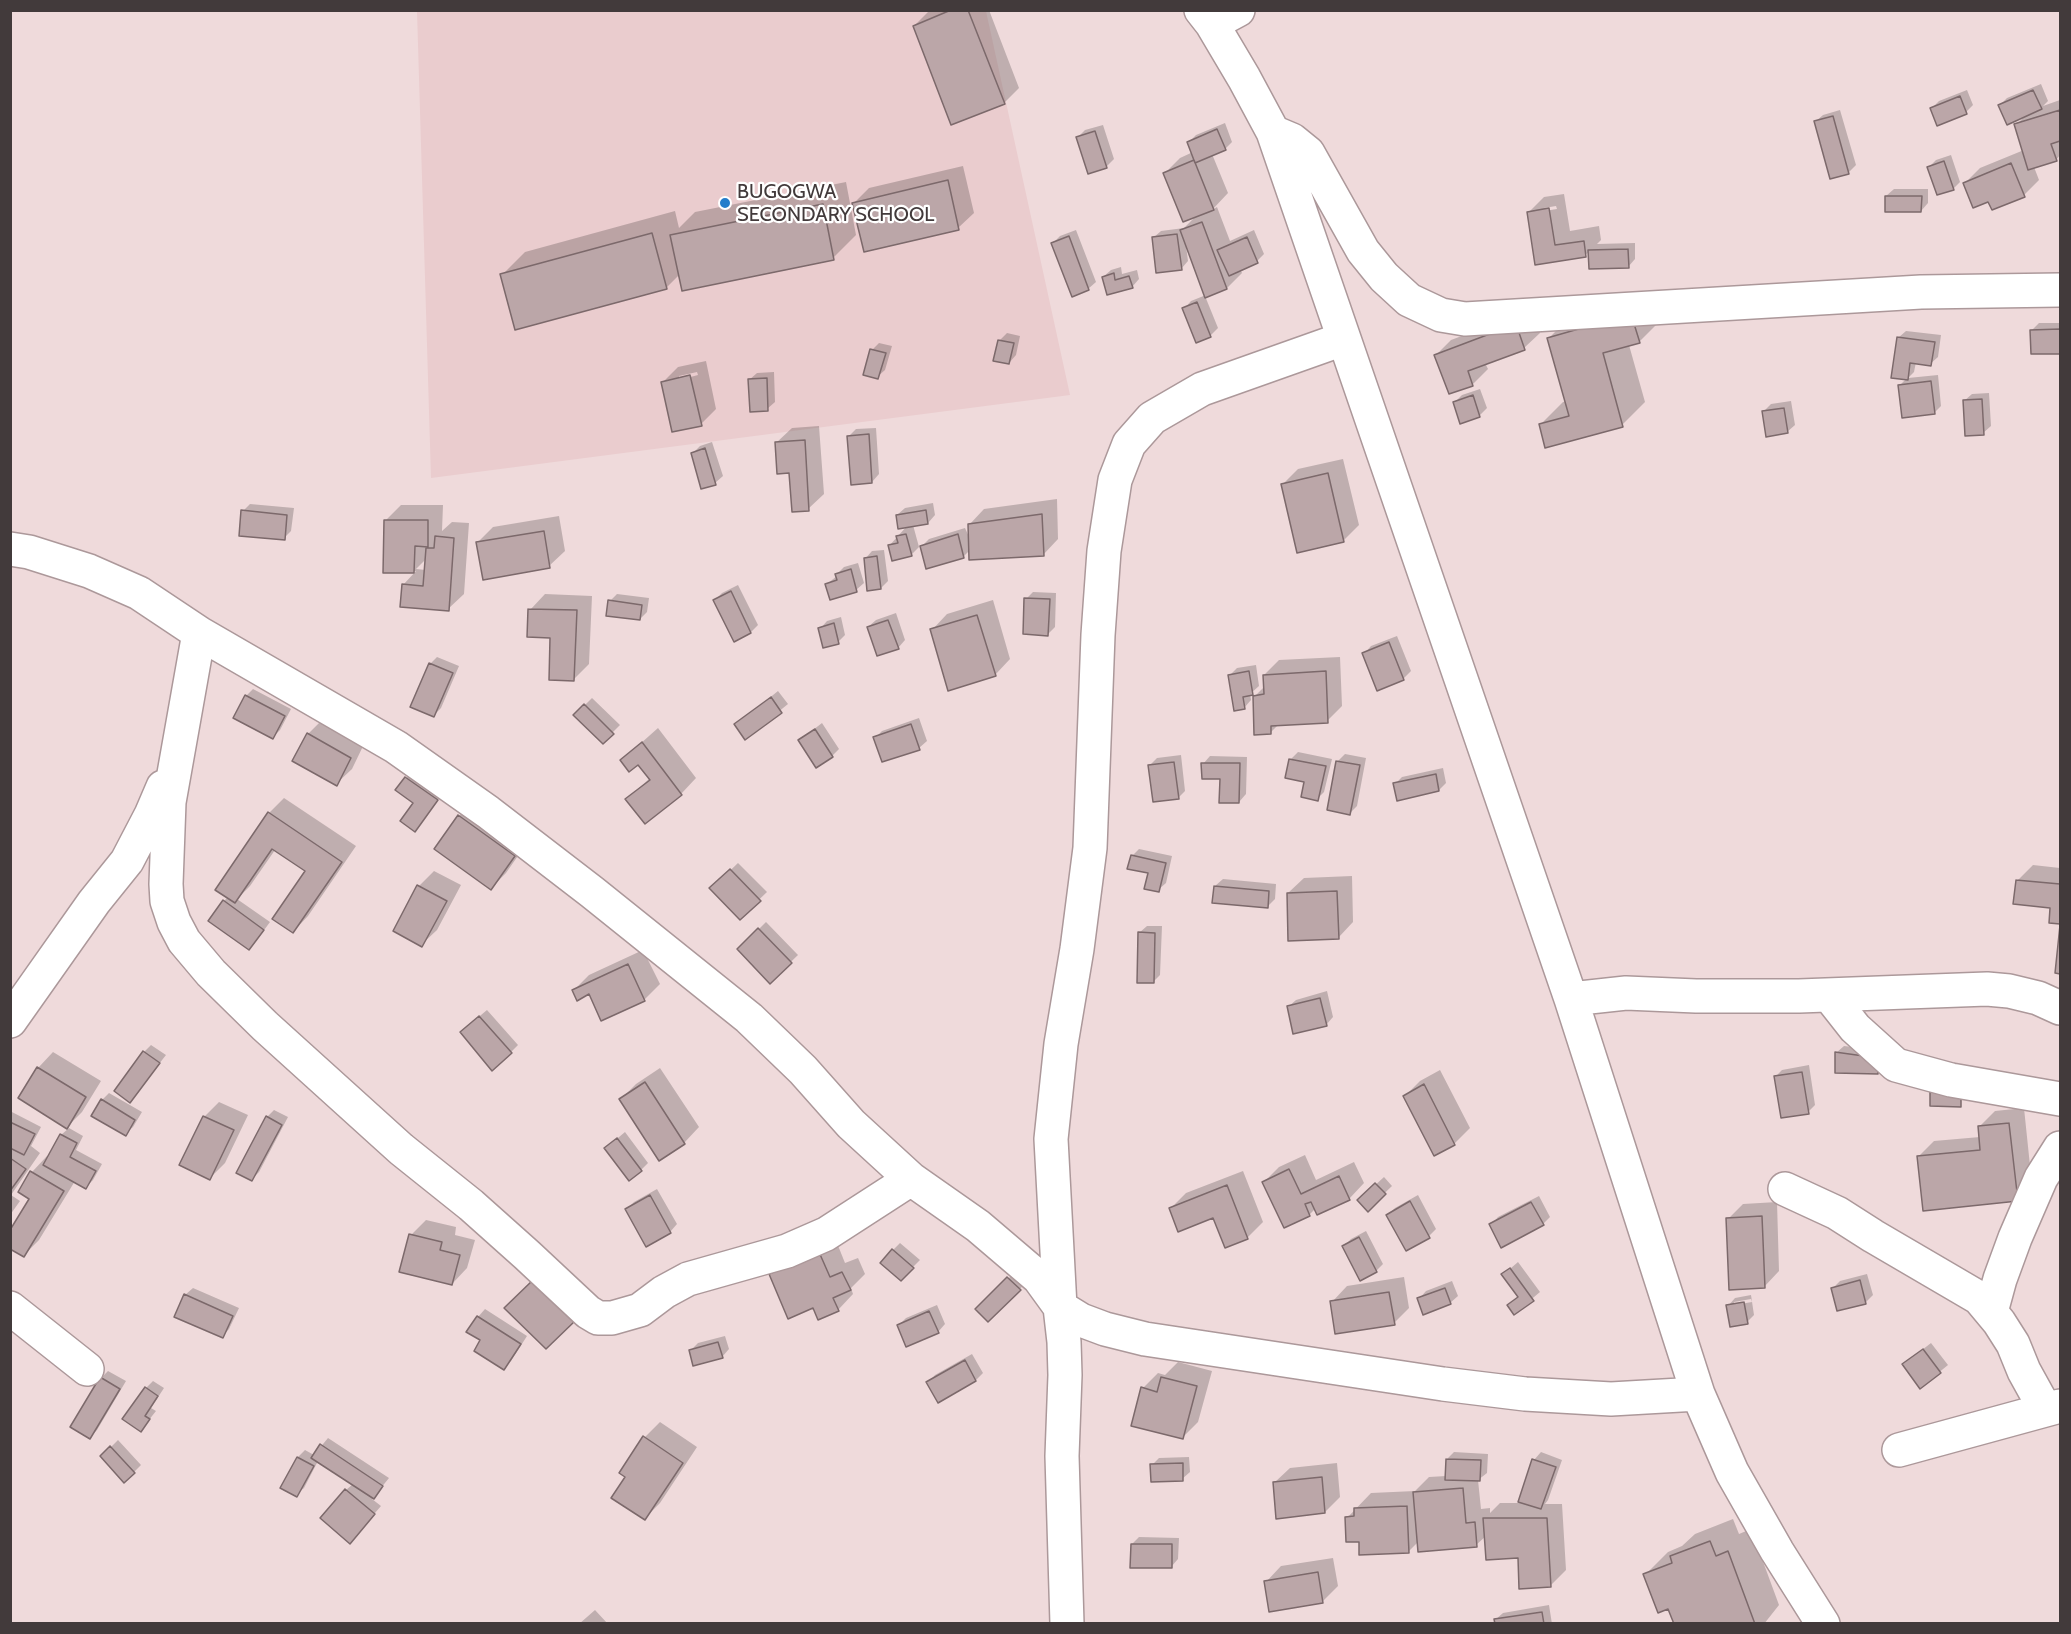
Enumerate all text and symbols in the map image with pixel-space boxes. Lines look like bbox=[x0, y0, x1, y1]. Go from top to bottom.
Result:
place label: BUGOGWA SECONDARY SCHOOL bbox=[737, 180, 934, 227]
marker: BUGOGWA SECONDARY SCHOOL bbox=[718, 196, 732, 210]

